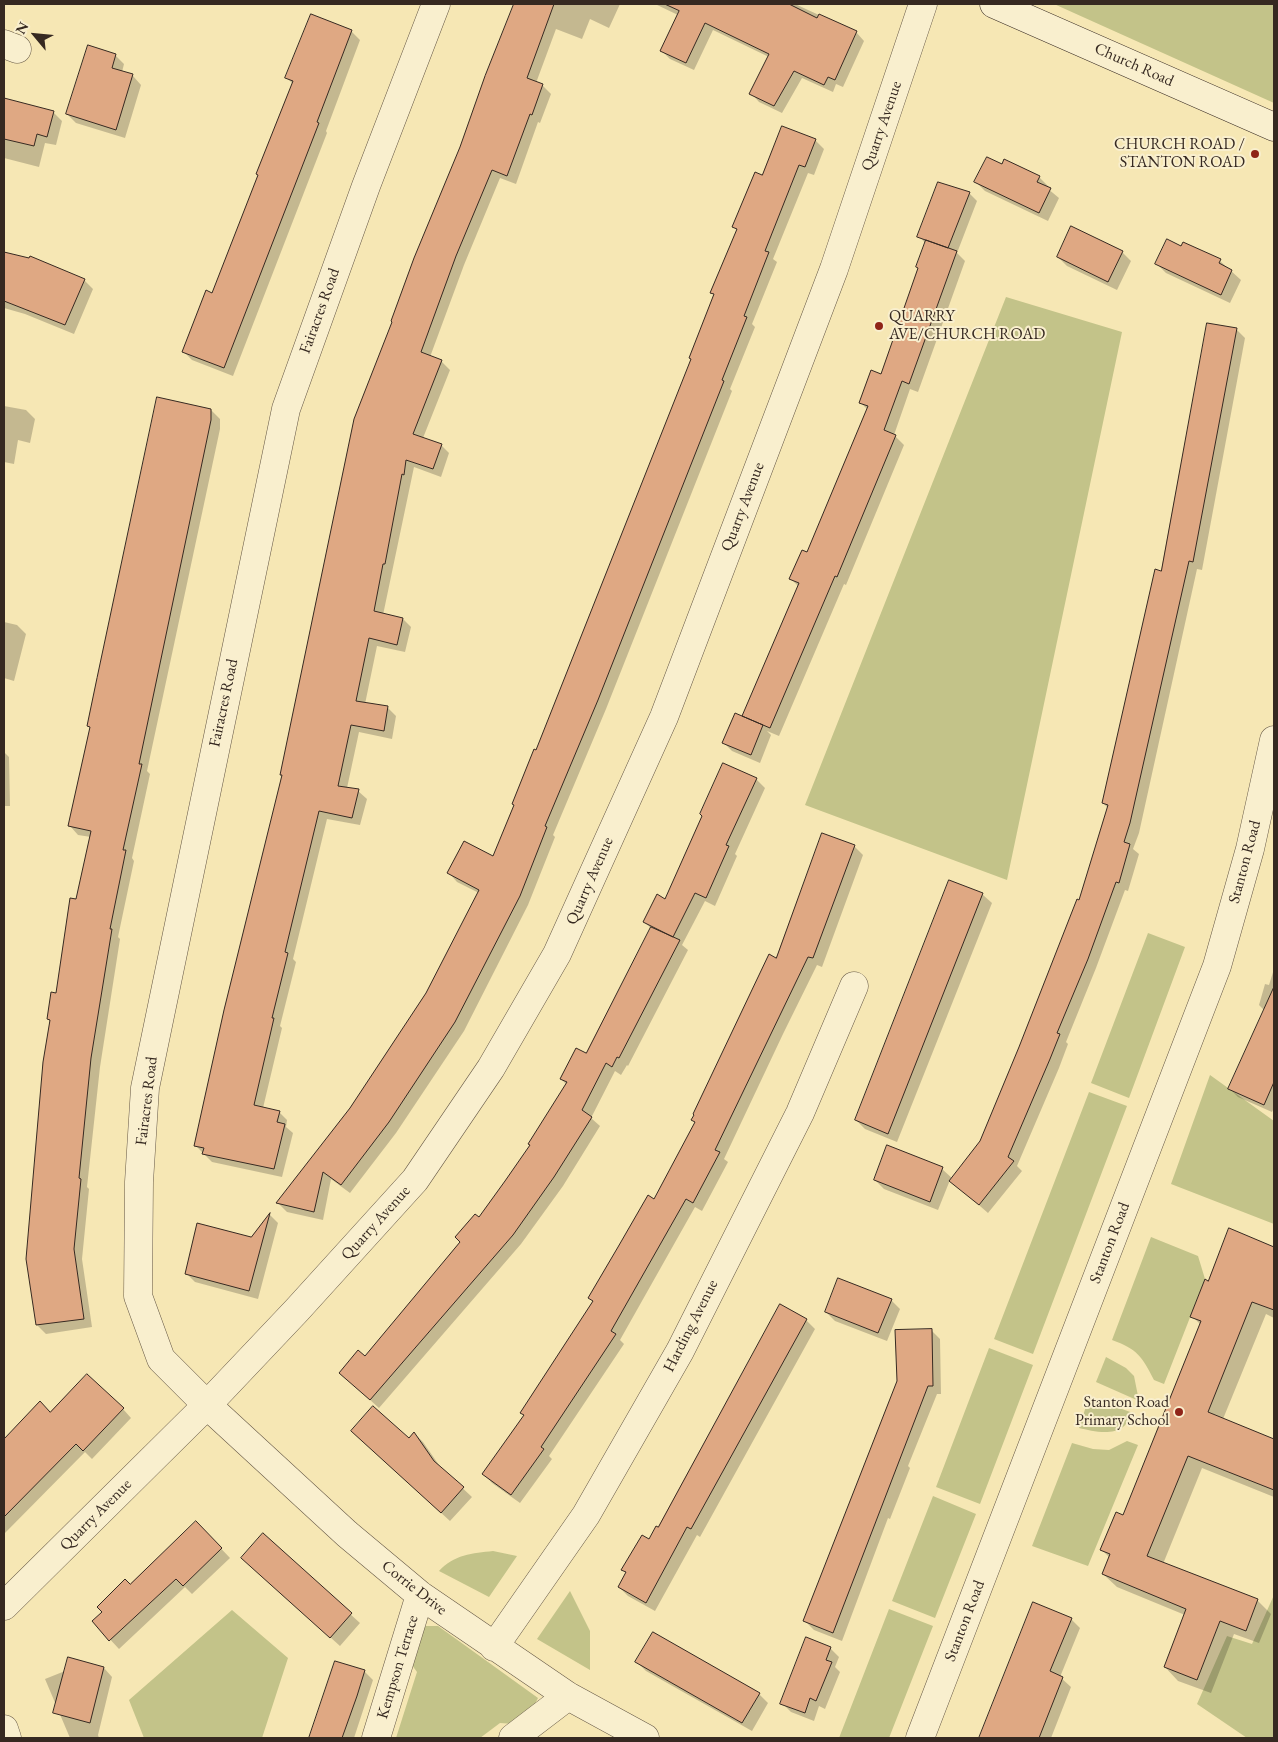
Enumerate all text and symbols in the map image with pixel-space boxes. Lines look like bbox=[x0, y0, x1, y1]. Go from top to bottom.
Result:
north arrow bbox=[10, 10, 60, 60]
text: N bbox=[11, 19, 32, 37]
street label: Church Road bbox=[1091, 39, 1177, 91]
street label: Quarry Avenue bbox=[858, 79, 906, 173]
place label: CHURCH ROAD / STANTON ROAD bbox=[1114, 135, 1245, 173]
marker: CHURCH ROAD / STANTON ROAD bbox=[1249, 148, 1261, 160]
street label: Fairacres Road bbox=[296, 266, 344, 356]
place label: QUARRY AVE/CHURCH ROAD bbox=[889, 307, 1045, 345]
marker: QUARRY AVE/CHURCH ROAD bbox=[873, 320, 885, 332]
street label: Quarry Avenue bbox=[717, 460, 769, 554]
street label: Fairacres Road bbox=[205, 657, 243, 749]
street label: Stanton Road bbox=[1225, 818, 1265, 906]
street label: Quarry Avenue bbox=[562, 834, 618, 928]
street label: Fairacres Road bbox=[132, 1055, 162, 1147]
street label: Quarry Avenue bbox=[337, 1182, 415, 1264]
street label: Stanton Road bbox=[1086, 1200, 1134, 1286]
street label: Harding Avenue bbox=[659, 1277, 723, 1375]
place label: Stanton Road Primary School bbox=[1075, 1393, 1169, 1431]
marker: Stanton Road Primary School bbox=[1173, 1406, 1185, 1418]
street label: Quarry Avenue bbox=[56, 1475, 136, 1555]
street label: Corrie Drive bbox=[378, 1557, 450, 1619]
street label: Stanton Road bbox=[941, 1578, 989, 1664]
street label: Kempson Terrace bbox=[373, 1613, 423, 1721]

